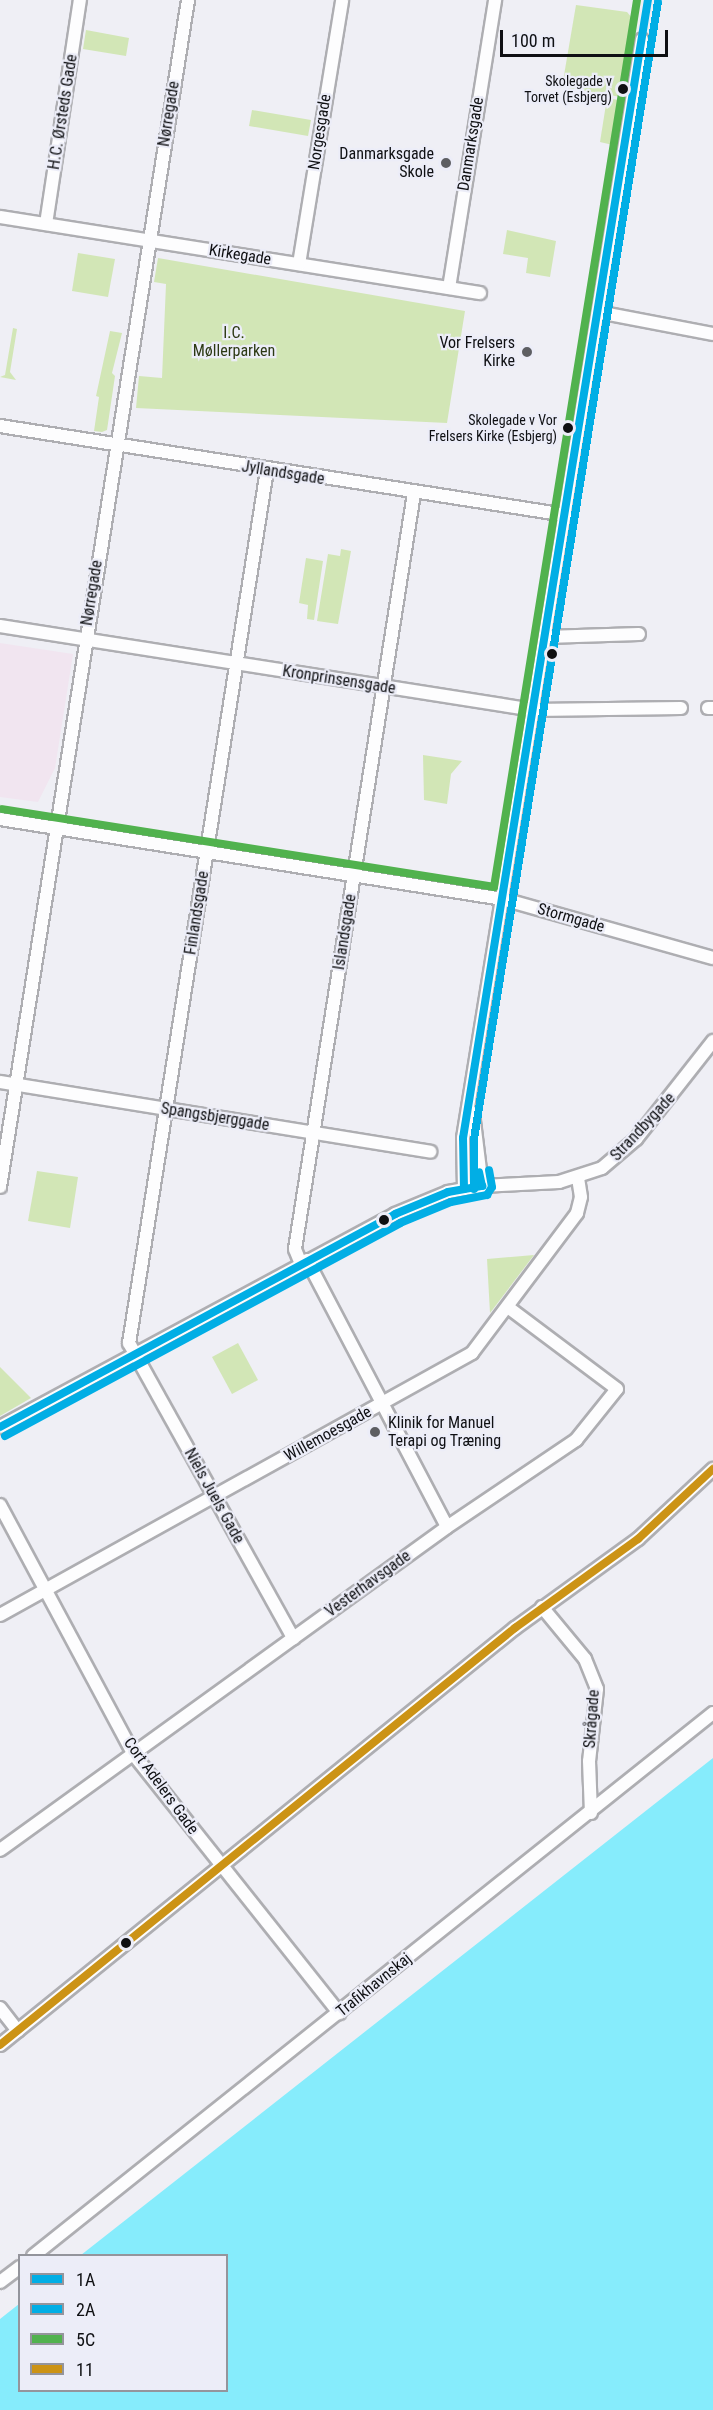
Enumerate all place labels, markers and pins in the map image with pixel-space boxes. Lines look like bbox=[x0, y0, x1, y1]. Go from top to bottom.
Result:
place label: Skolegade v Torvet (Esbjerg) bbox=[524, 73, 612, 106]
marker: Skolegade v Torvet (Esbjerg) bbox=[617, 83, 629, 95]
place label: Danmarksgade Skole bbox=[339, 144, 434, 182]
marker: Danmarksgade Skole bbox=[439, 156, 453, 170]
place label: Vor Frelsers Kirke bbox=[439, 333, 515, 371]
marker: Vor Frelsers Kirke bbox=[520, 345, 534, 359]
place label: Skolegade v Vor Frelsers Kirke (Esbjerg) bbox=[429, 412, 557, 444]
marker: Skolegade v Vor Frelsers Kirke (Esbjerg) bbox=[562, 422, 574, 434]
unlabelled marker bbox=[546, 648, 558, 660]
unlabelled marker bbox=[378, 1214, 390, 1226]
place label: Klinik for Manuel Terapi og Træning bbox=[388, 1413, 501, 1451]
marker: Klinik for Manuel Terapi og Træning bbox=[366, 1423, 384, 1441]
unlabelled marker bbox=[120, 1937, 132, 1949]

